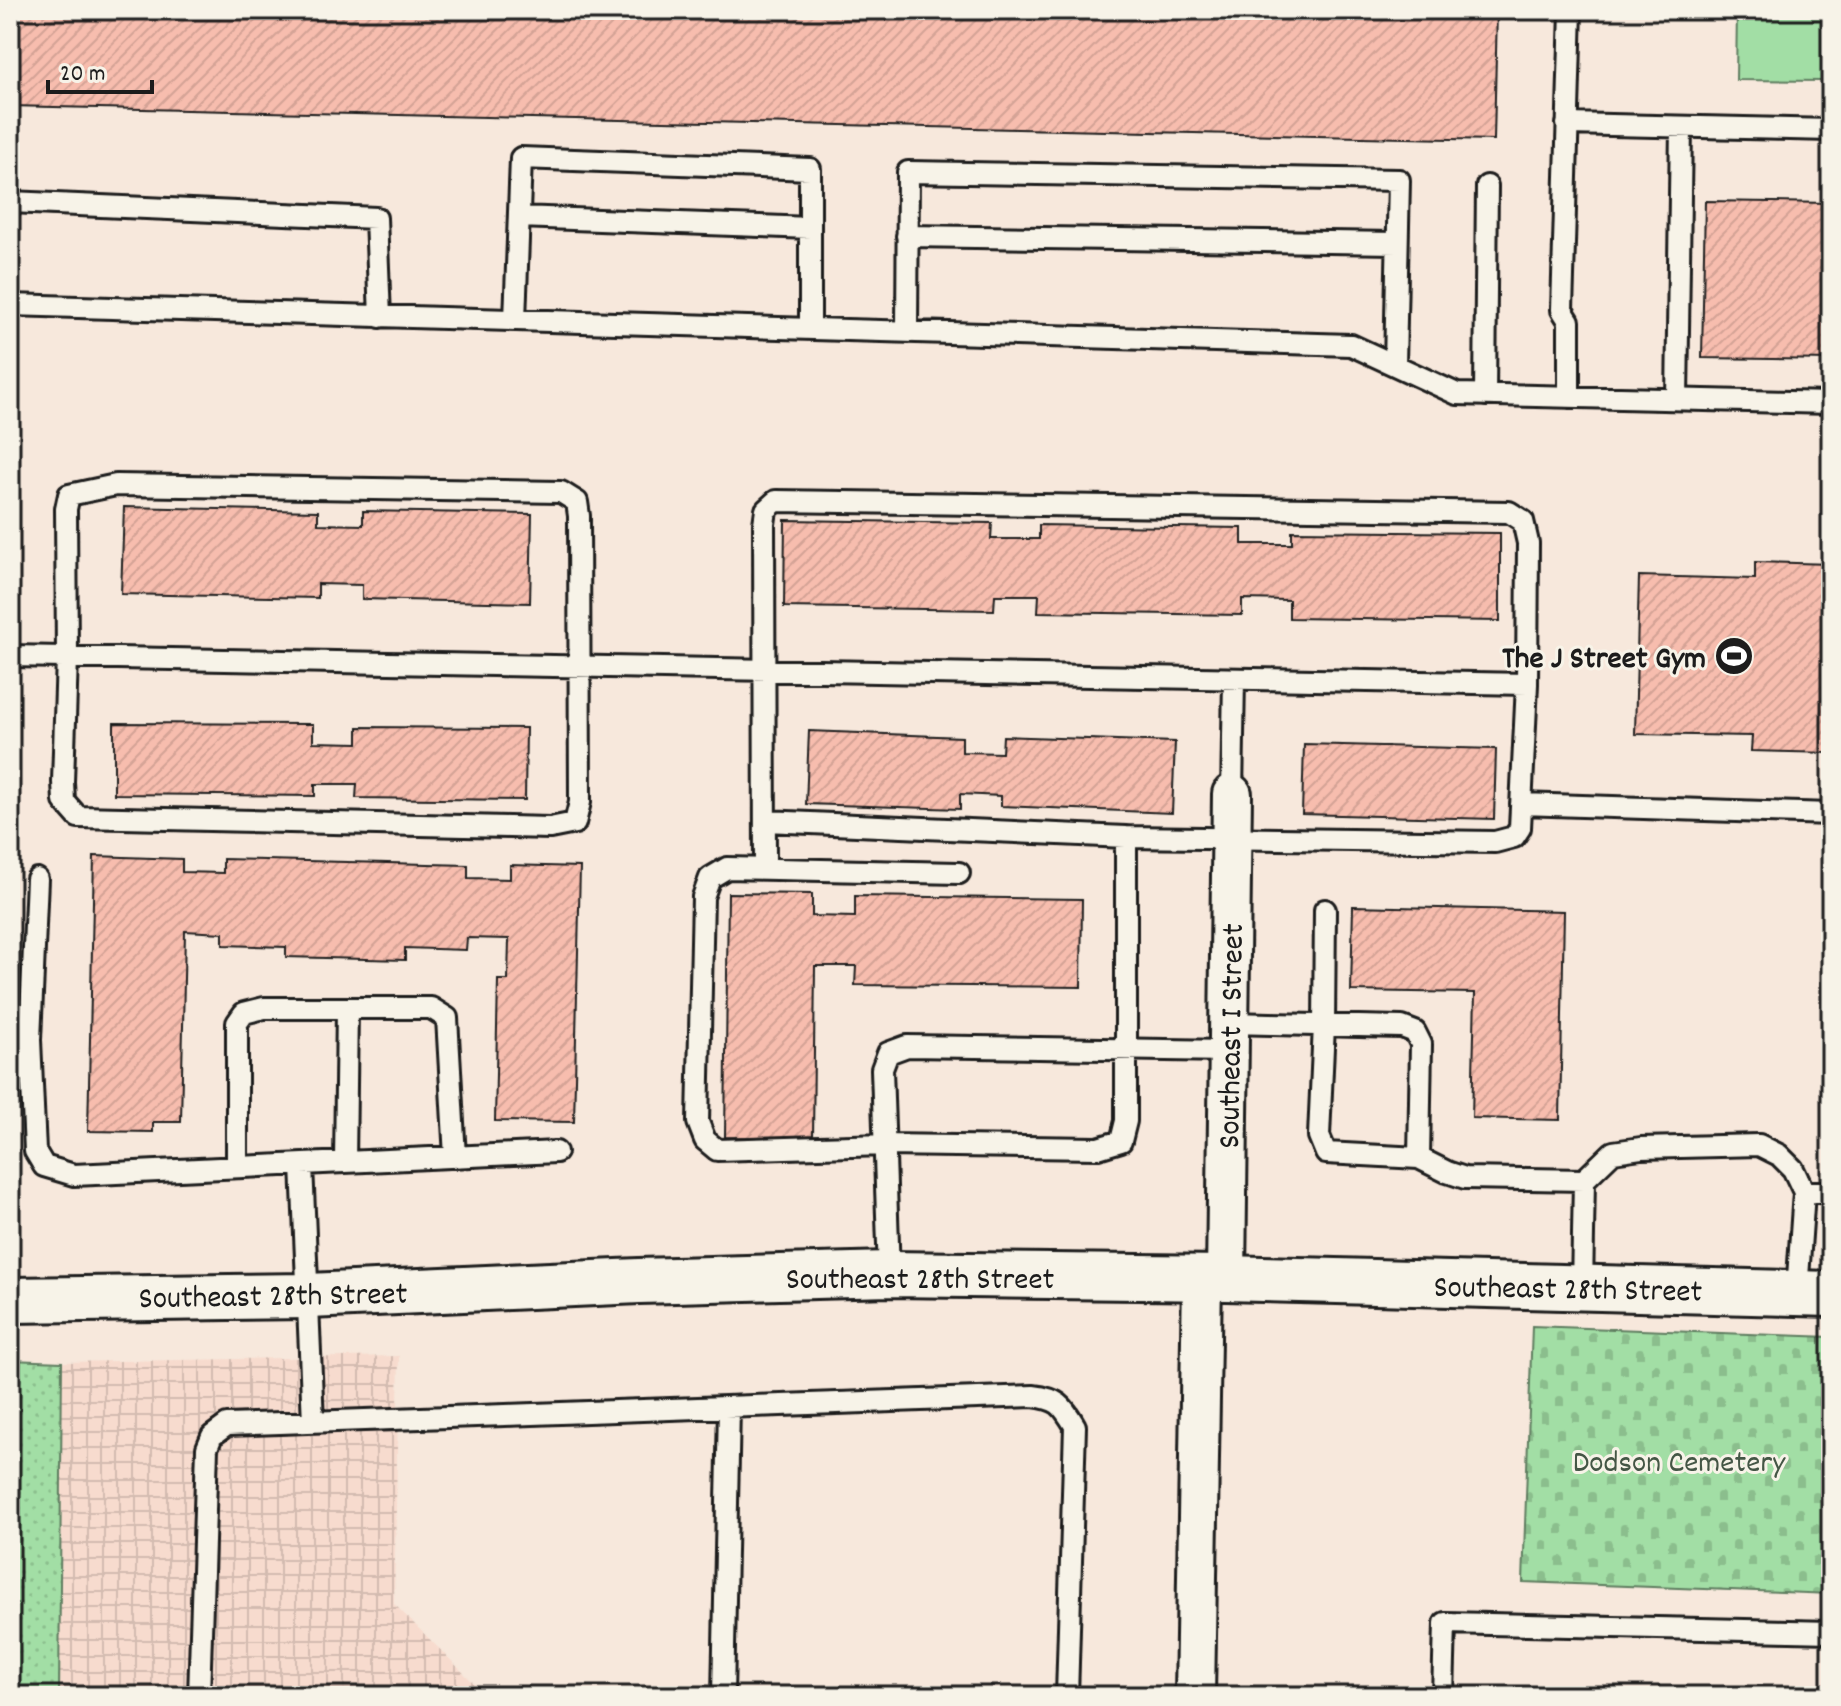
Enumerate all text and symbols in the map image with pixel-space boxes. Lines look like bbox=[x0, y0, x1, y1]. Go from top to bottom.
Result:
scale bar bbox=[48, 44, 152, 94]
text: 20 m bbox=[60, 58, 106, 92]
sports icon: The J Street Gym bbox=[1713, 635, 1755, 677]
place label: The J Street Gym bbox=[1502, 638, 1706, 684]
street label: Southeast I Street bbox=[1209, 923, 1259, 1149]
street label: Southeast 28th Street bbox=[786, 1259, 1055, 1305]
street label: Southeast 28th Street bbox=[1433, 1267, 1703, 1317]
street label: Southeast 28th Street bbox=[138, 1274, 408, 1324]
park label: Dodson Cemetery bbox=[1573, 1442, 1786, 1488]

